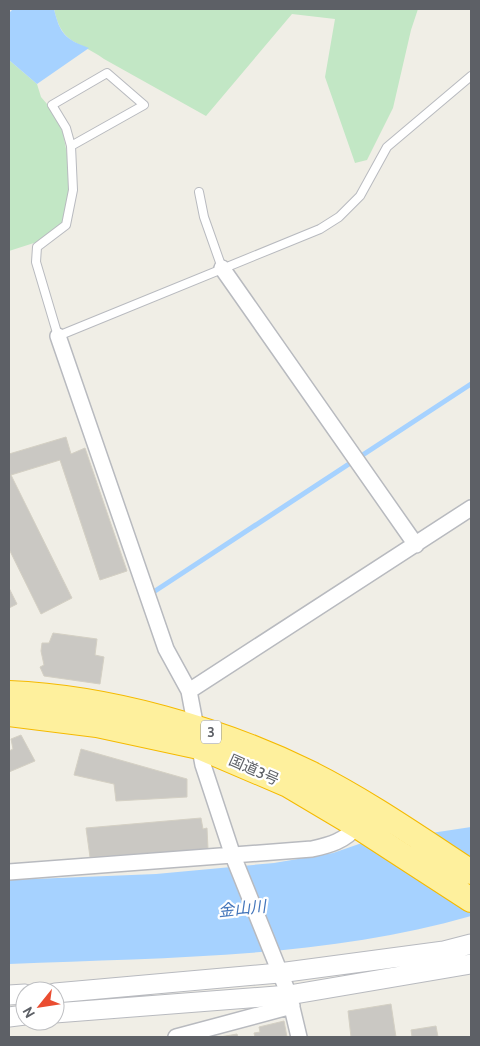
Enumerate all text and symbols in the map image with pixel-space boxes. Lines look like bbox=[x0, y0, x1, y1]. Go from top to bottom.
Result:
road number: 3 bbox=[201, 720, 221, 744]
street label: 国道3号 bbox=[226, 751, 282, 789]
water label: 金山川 bbox=[217, 896, 269, 920]
north arrow bbox=[15, 981, 65, 1031]
text: N bbox=[18, 1004, 39, 1021]

